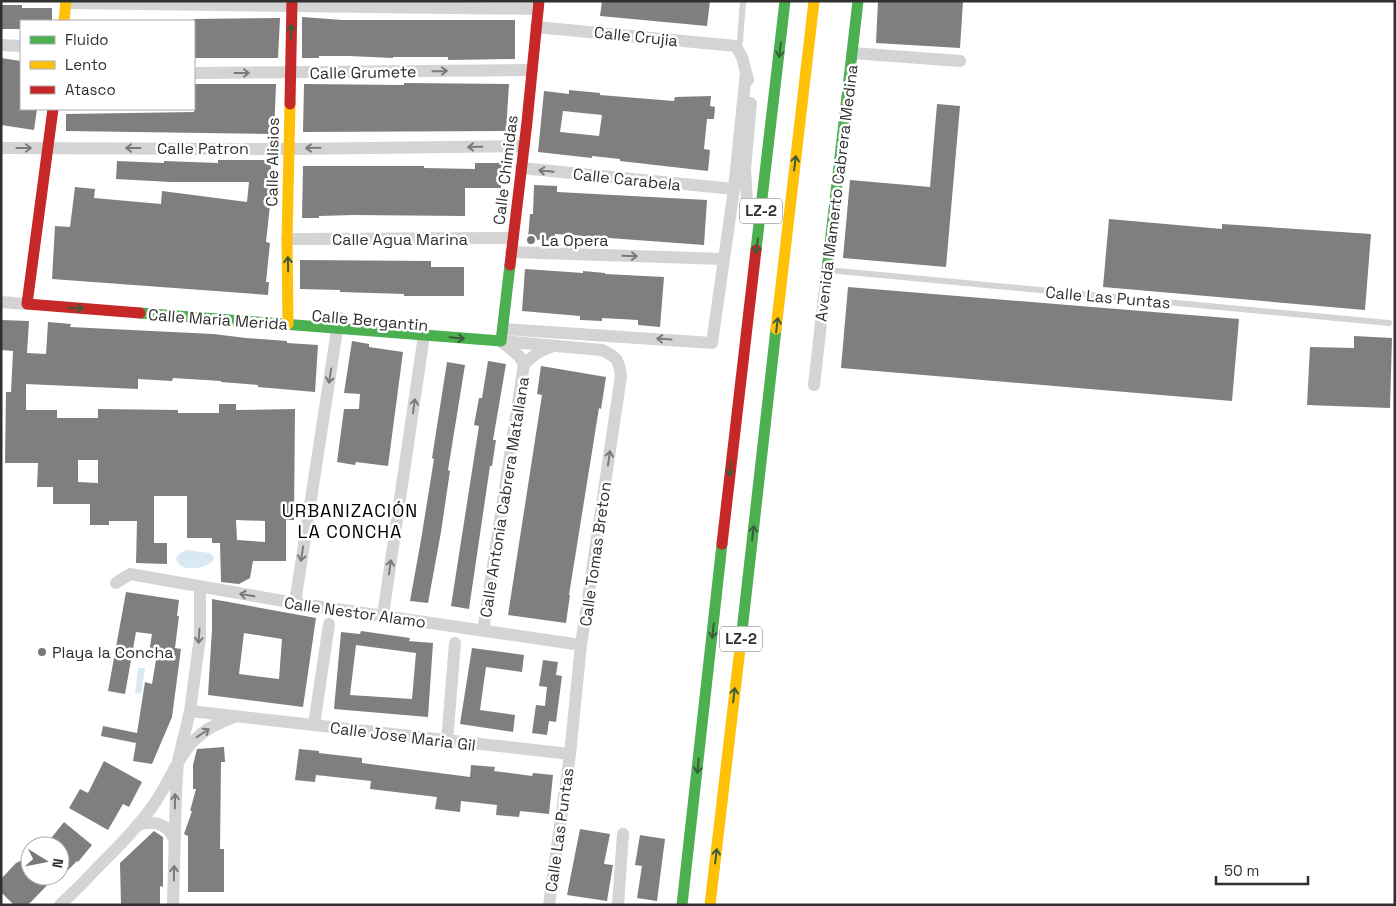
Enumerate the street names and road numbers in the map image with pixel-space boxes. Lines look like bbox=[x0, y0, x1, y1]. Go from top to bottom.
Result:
street label: Calle Crujia bbox=[593, 22, 679, 51]
street label: Calle Grumete bbox=[309, 61, 417, 84]
street label: Avenida Mamerto Cabrera Medina bbox=[810, 63, 863, 323]
street label: Calle Chimidas bbox=[488, 114, 523, 226]
street label: Calle Alisios bbox=[261, 117, 284, 207]
street label: Calle Patron bbox=[157, 138, 249, 159]
street label: Calle Carabela bbox=[572, 163, 682, 196]
road number: LZ-2 bbox=[740, 198, 782, 224]
street label: Calle Agua Marina bbox=[332, 229, 468, 250]
street label: Calle Las Puntas bbox=[1045, 282, 1171, 313]
street label: Calle Maria Merida bbox=[147, 304, 289, 335]
street label: Calle Bergantin bbox=[311, 305, 429, 336]
street label: Calle Antonia Cabrera Matallana bbox=[475, 375, 534, 619]
street label: Calle Tomas Breton bbox=[575, 480, 616, 628]
street label: Calle Nestor Alamo bbox=[283, 592, 427, 633]
road number: LZ-2 bbox=[720, 626, 762, 652]
street label: Calle Jose Maria Gil bbox=[329, 717, 477, 756]
street label: Calle Las Puntas bbox=[540, 767, 579, 894]

